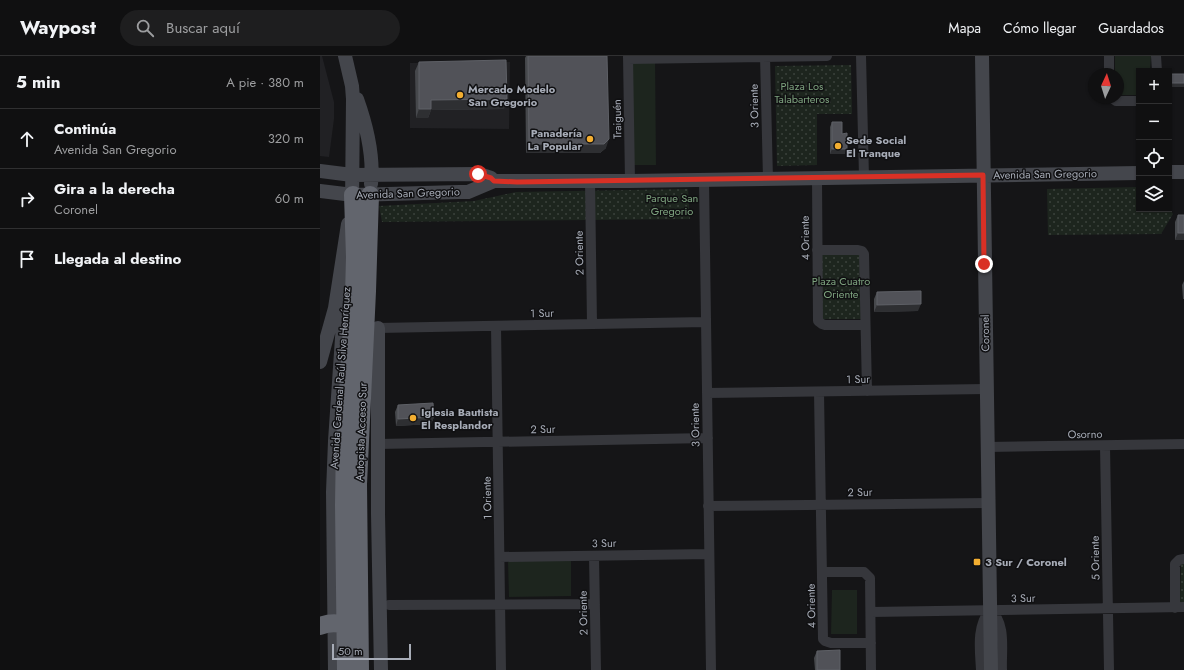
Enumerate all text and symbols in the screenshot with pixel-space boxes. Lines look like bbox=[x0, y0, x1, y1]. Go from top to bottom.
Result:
search box bbox=[120, 10, 400, 46]
text: Waypost bbox=[20, 14, 96, 41]
icon: search bbox=[134, 17, 156, 39]
text: Buscar aquí bbox=[166, 17, 240, 39]
text: Mapa bbox=[948, 18, 981, 38]
text: Cómo llegar bbox=[1003, 18, 1076, 38]
text: Guardados bbox=[1098, 18, 1164, 38]
north arrow bbox=[1088, 68, 1124, 104]
map controls bbox=[1136, 68, 1172, 212]
button: + bbox=[1136, 68, 1172, 104]
text: 5 min bbox=[16, 70, 60, 94]
text: A pie · 380 m bbox=[226, 73, 304, 92]
park label: Plaza Los Talabarteros bbox=[775, 78, 830, 107]
place label: Mercado Modelo San Gregorio bbox=[468, 81, 556, 110]
street label: 3 Oriente bbox=[746, 83, 762, 128]
marker: Mercado Modelo San Gregorio bbox=[455, 90, 465, 100]
street label: Traiguén bbox=[609, 99, 625, 139]
button: − bbox=[1136, 104, 1172, 140]
text: Continúa bbox=[54, 118, 116, 140]
place label: Panadería La Popular bbox=[527, 125, 582, 154]
icon: ahead bbox=[16, 128, 38, 150]
text: 320 m bbox=[268, 129, 304, 148]
place label: Sede Social El Tranque bbox=[846, 132, 906, 161]
marker: Panadería La Popular bbox=[585, 134, 595, 144]
text: Avenida San Gregorio bbox=[54, 140, 177, 159]
button: locate bbox=[1136, 140, 1172, 176]
marker: Sede Social El Tranque bbox=[833, 141, 843, 151]
route start bbox=[469, 165, 487, 183]
street label: Avenida San Gregorio bbox=[993, 165, 1097, 183]
button: layers bbox=[1136, 176, 1172, 212]
text: Gira a la derecha bbox=[54, 178, 175, 200]
street label: Avenida San Gregorio bbox=[356, 183, 460, 203]
icon: right bbox=[16, 188, 38, 210]
text: 60 m bbox=[275, 189, 304, 208]
park label: Parque San Gregorio bbox=[646, 190, 698, 219]
text: Coronel bbox=[54, 200, 98, 219]
street label: 4 Oriente bbox=[797, 215, 813, 261]
street label: 2 Oriente bbox=[571, 230, 587, 275]
icon: arrive bbox=[16, 248, 38, 270]
text: Llegada al destino bbox=[54, 248, 181, 270]
route end bbox=[975, 255, 993, 273]
park label: Plaza Cuatro Oriente bbox=[812, 273, 870, 302]
street label: Avenida Cardenal Raúl Silva Henríquez bbox=[326, 286, 354, 470]
street label: 1 Sur bbox=[530, 305, 554, 321]
street label: Coronel bbox=[977, 314, 993, 352]
street label: 1 Sur bbox=[846, 371, 870, 387]
street label: Autopista Acceso Sur bbox=[351, 382, 371, 482]
street label: 3 Oriente bbox=[687, 402, 703, 447]
place label: Iglesia Bautista El Resplandor bbox=[421, 404, 498, 433]
marker: Iglesia Bautista El Resplandor bbox=[408, 413, 418, 423]
street label: 2 Sur bbox=[530, 421, 556, 437]
street label: Osorno bbox=[1068, 426, 1102, 442]
street label: 1 Oriente bbox=[479, 476, 495, 520]
street label: 2 Sur bbox=[847, 484, 873, 500]
street label: 3 Sur bbox=[591, 535, 617, 551]
street label: 5 Oriente bbox=[1087, 535, 1103, 580]
place label: 3 Sur / Coronel bbox=[985, 554, 1067, 570]
marker: 3 Sur / Coronel bbox=[972, 557, 982, 567]
street label: 4 Oriente bbox=[803, 583, 819, 629]
street label: 2 Oriente bbox=[575, 590, 591, 635]
street label: 3 Sur bbox=[1010, 590, 1036, 606]
scale bar bbox=[332, 642, 411, 661]
text: 50 m bbox=[338, 643, 363, 659]

